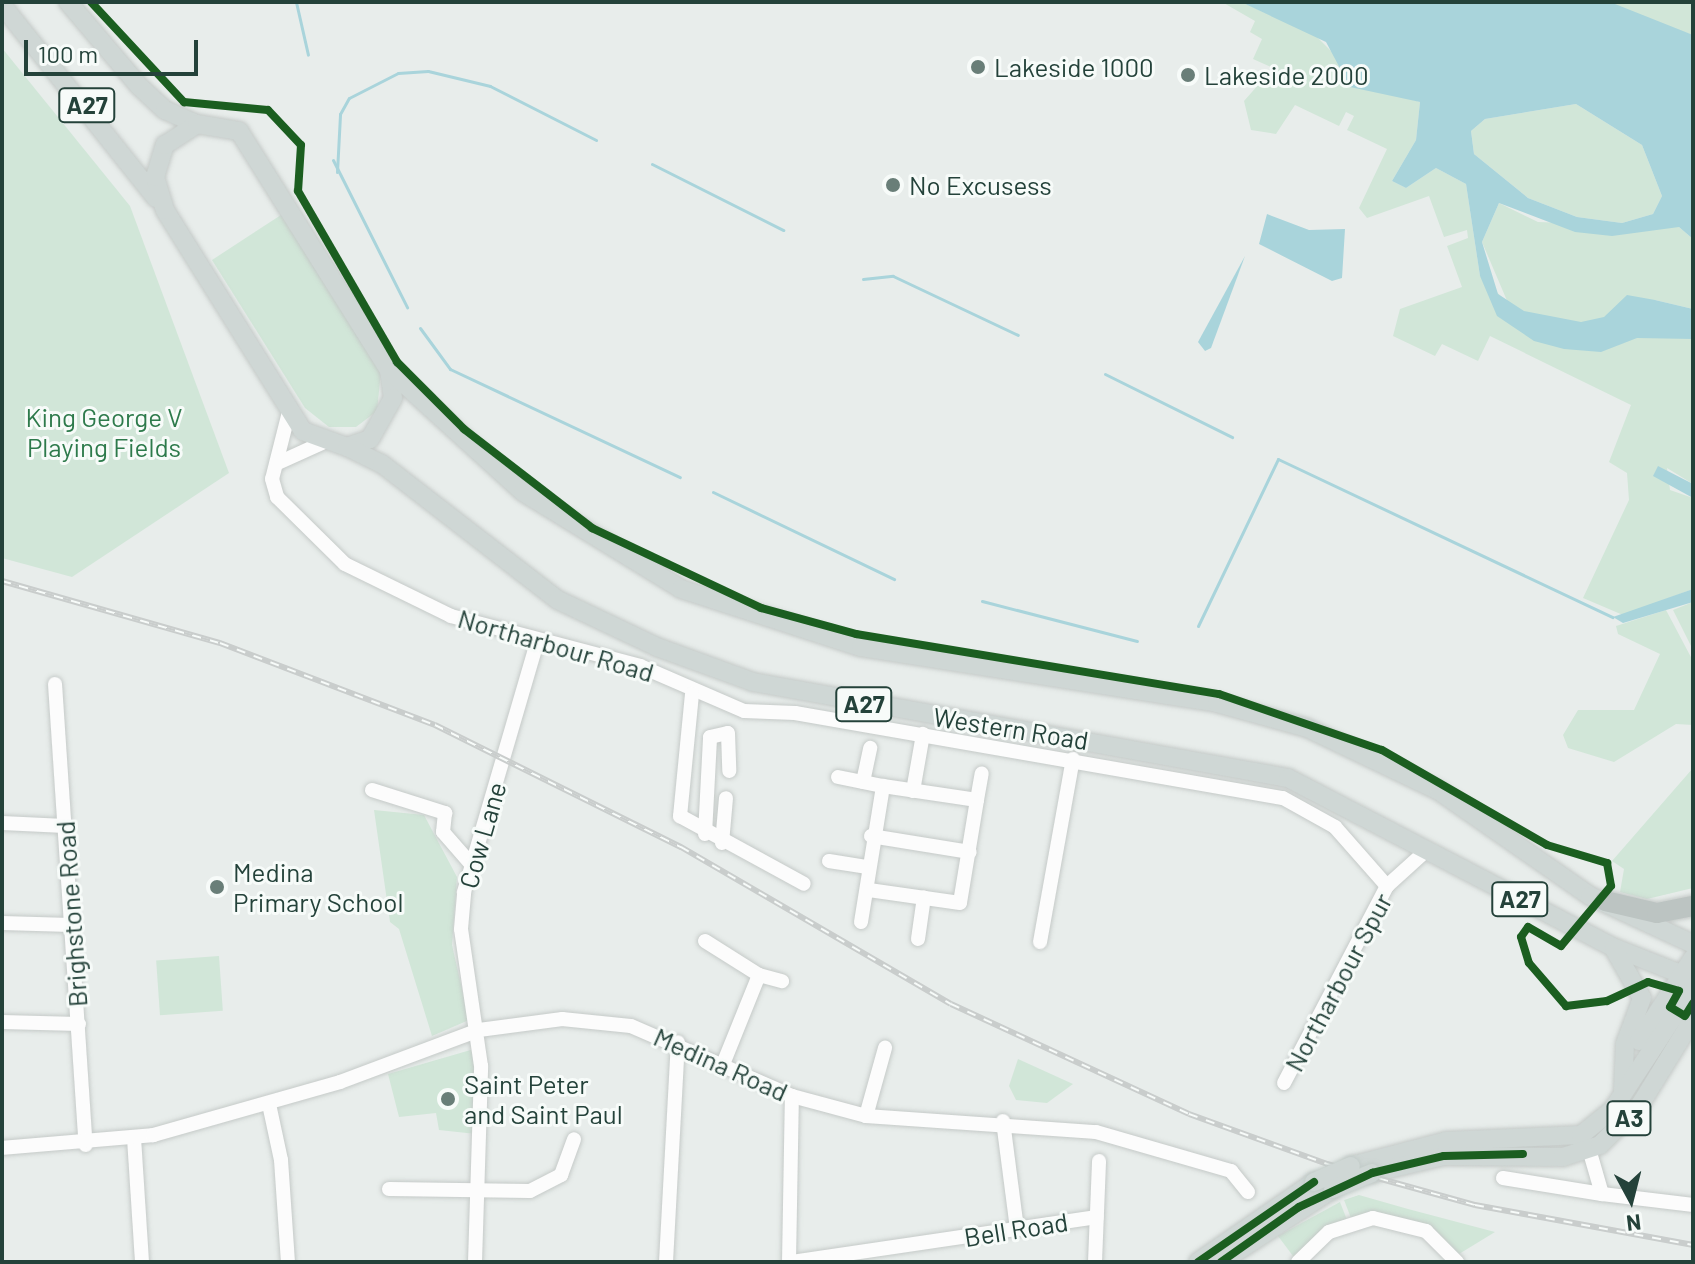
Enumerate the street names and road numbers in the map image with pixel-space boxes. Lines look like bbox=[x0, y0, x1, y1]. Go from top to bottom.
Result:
road number: A27 bbox=[57, 85, 117, 125]
street label: Northarbour Road bbox=[455, 602, 657, 688]
road number: A27 bbox=[834, 684, 894, 724]
street label: Western Road bbox=[931, 700, 1091, 756]
street label: Cow Lane bbox=[452, 778, 512, 892]
street label: Brighstone Road bbox=[49, 820, 93, 1008]
road number: A27 bbox=[1490, 879, 1550, 919]
street label: Northarbour Spur bbox=[1278, 887, 1398, 1077]
street label: Medina Road bbox=[649, 1021, 793, 1107]
road number: A3 bbox=[1605, 1098, 1653, 1138]
street label: Bell Road bbox=[962, 1205, 1070, 1253]

